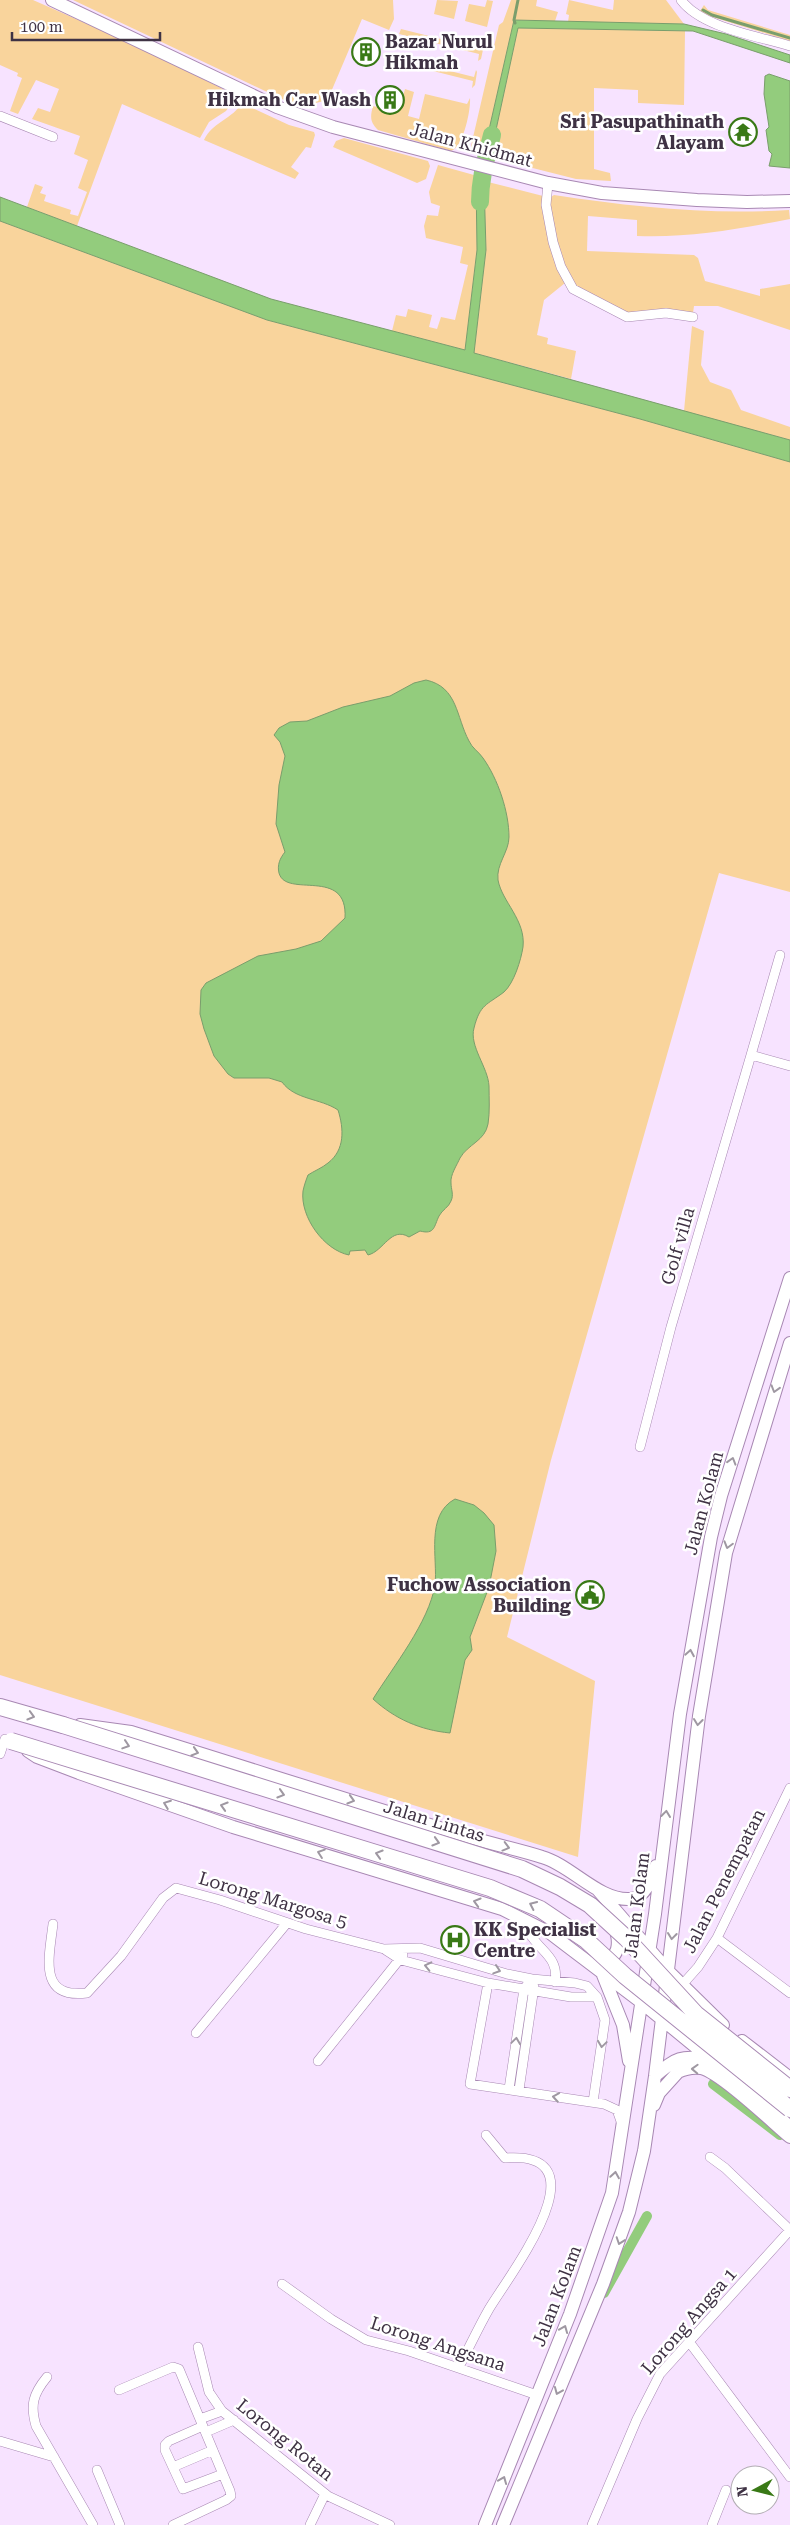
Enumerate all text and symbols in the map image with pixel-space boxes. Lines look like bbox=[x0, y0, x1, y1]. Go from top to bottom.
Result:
scale bar bbox=[12, 10, 160, 42]
text: 100 m bbox=[20, 18, 63, 36]
place label: Bazar Nurul Hikmah bbox=[385, 31, 493, 73]
building icon: Bazar Nurul Hikmah bbox=[351, 37, 381, 67]
building icon: Hikmah Car Wash bbox=[375, 85, 405, 115]
place label: Hikmah Car Wash bbox=[208, 89, 371, 110]
place label: Sri Pasupathinath Alayam bbox=[560, 111, 725, 153]
temple icon: Sri Pasupathinath Alayam bbox=[728, 117, 758, 147]
street label: Jalan Khidmat bbox=[408, 118, 535, 171]
street label: Golf villa bbox=[656, 1205, 699, 1287]
one-way arrow bbox=[771, 1385, 781, 1393]
street label: Jalan Kolam bbox=[680, 1449, 727, 1557]
one-way arrow bbox=[726, 1457, 736, 1465]
one-way arrow bbox=[724, 1540, 734, 1548]
place label: Fuchow Association Building bbox=[387, 1574, 572, 1616]
public building icon: Fuchow Association Building bbox=[575, 1580, 605, 1610]
one-way arrow bbox=[684, 1649, 694, 1658]
one-way arrow bbox=[27, 1710, 36, 1721]
one-way arrow bbox=[694, 1718, 704, 1726]
one-way arrow bbox=[121, 1739, 130, 1749]
one-way arrow bbox=[191, 1747, 199, 1757]
one-way arrow bbox=[276, 1788, 285, 1798]
one-way arrow bbox=[346, 1795, 354, 1805]
street label: Jalan Lintas bbox=[381, 1795, 487, 1846]
one-way arrow bbox=[163, 1800, 172, 1810]
one-way arrow bbox=[220, 1802, 228, 1812]
street label: Jalan Penempatan bbox=[678, 1805, 769, 1956]
one-way arrow bbox=[661, 1810, 671, 1819]
one-way arrow bbox=[431, 1837, 440, 1847]
one-way arrow bbox=[502, 1841, 511, 1852]
one-way arrow bbox=[318, 1849, 326, 1859]
one-way arrow bbox=[375, 1850, 383, 1860]
street label: Jalan Kolam bbox=[620, 1851, 653, 1959]
street label: Lorong Margosa 5 bbox=[196, 1867, 350, 1932]
one-way arrow bbox=[472, 1897, 481, 1908]
one-way arrow bbox=[529, 1901, 538, 1912]
place label: KK Specialist Centre bbox=[474, 1919, 596, 1961]
hospital icon: KK Specialist Centre bbox=[440, 1925, 470, 1955]
one-way arrow bbox=[668, 1931, 678, 1940]
one-way arrow bbox=[423, 1961, 432, 1972]
one-way arrow bbox=[492, 1965, 500, 1975]
one-way arrow bbox=[510, 2036, 521, 2044]
one-way arrow bbox=[597, 2040, 608, 2048]
one-way arrow bbox=[690, 2064, 698, 2075]
one-way arrow bbox=[551, 2092, 560, 2102]
one-way arrow bbox=[609, 2171, 620, 2179]
one-way arrow bbox=[615, 2236, 625, 2244]
street label: Jalan Kolam bbox=[528, 2242, 585, 2349]
street label: Lorong Angsa 1 bbox=[637, 2263, 741, 2378]
street label: Lorong Angsana bbox=[368, 2312, 509, 2375]
one-way arrow bbox=[558, 2325, 568, 2334]
one-way arrow bbox=[554, 2386, 565, 2395]
street label: Lorong Rotan bbox=[233, 2394, 338, 2485]
north arrow bbox=[730, 2465, 780, 2515]
one-way arrow bbox=[497, 2476, 507, 2485]
text: N bbox=[733, 2485, 751, 2498]

